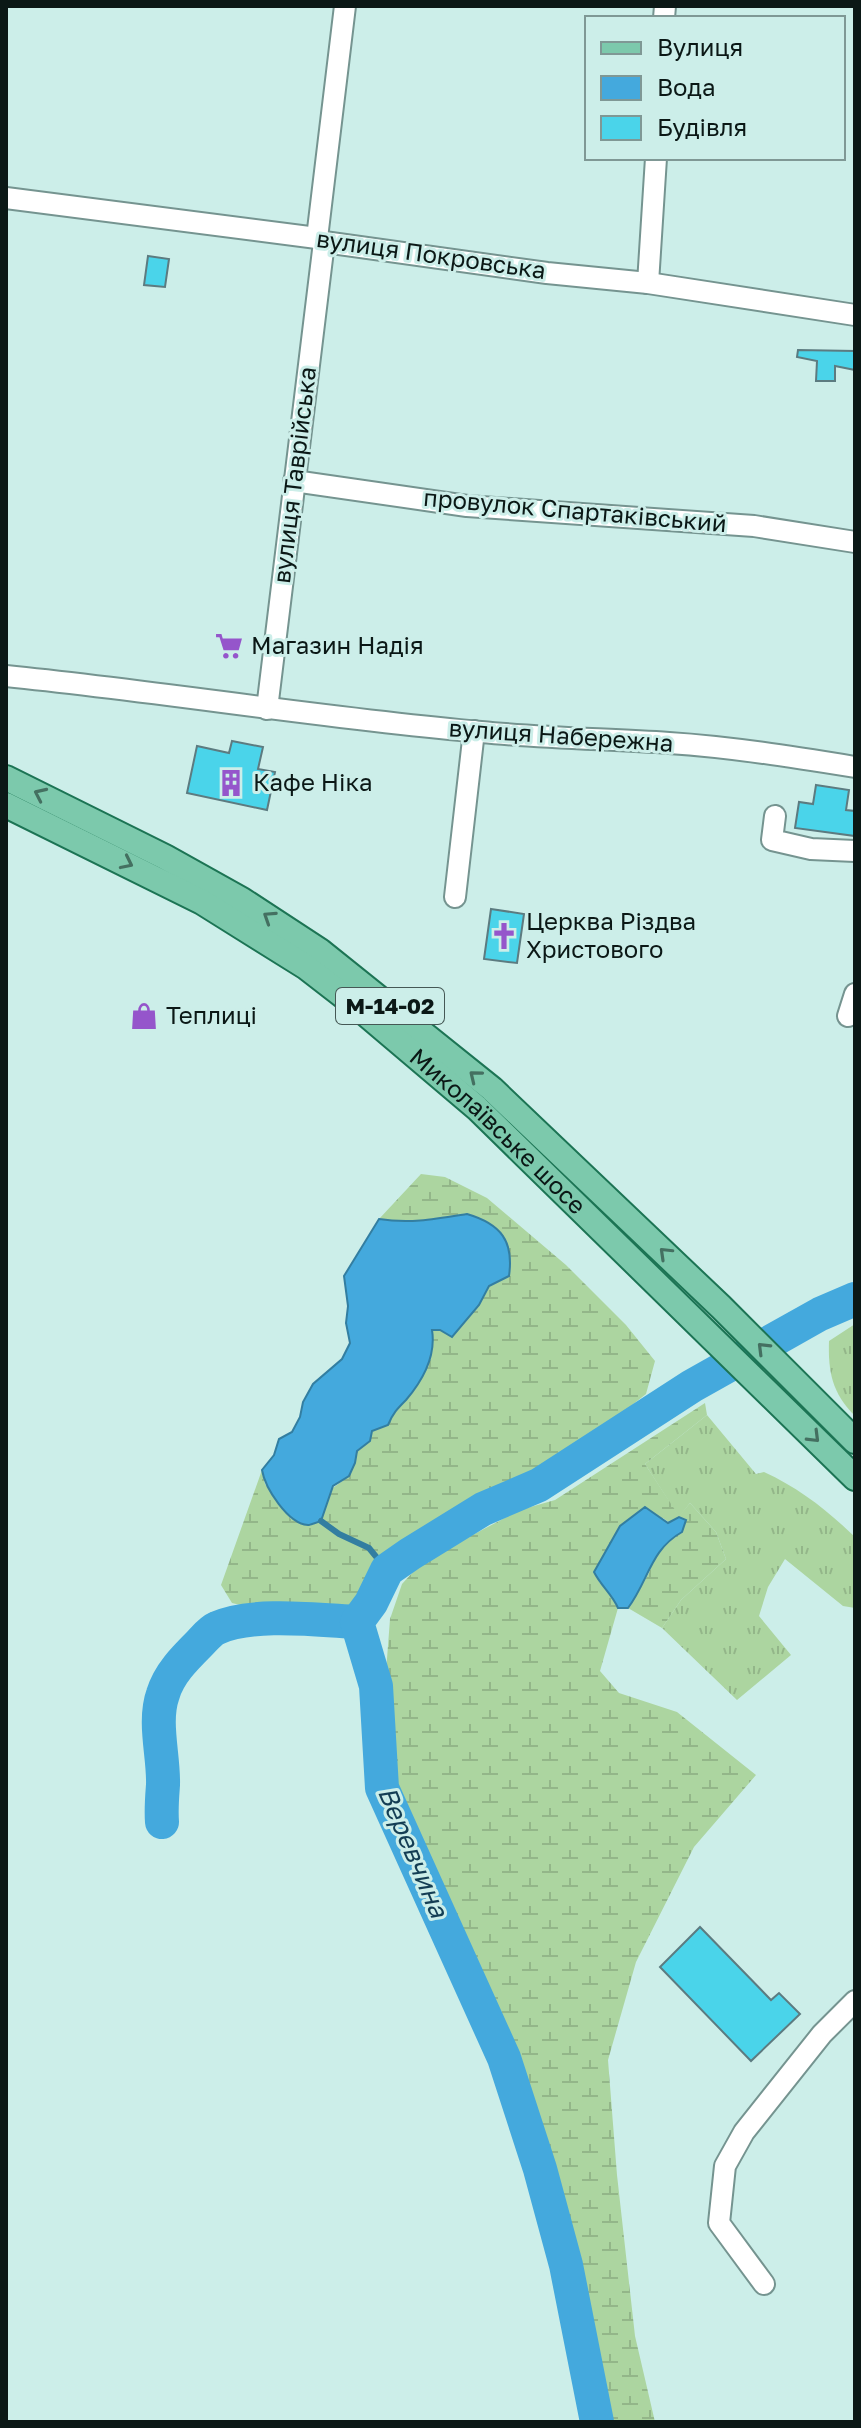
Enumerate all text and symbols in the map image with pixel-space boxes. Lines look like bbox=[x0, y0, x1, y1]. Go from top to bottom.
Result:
legend bbox=[585, 16, 845, 160]
text: Вулиця bbox=[657, 32, 743, 61]
text: Вода bbox=[657, 72, 716, 101]
text: Будівля bbox=[657, 112, 747, 141]
street label: вулиця Покровська bbox=[315, 223, 548, 284]
street label: вулиця Таврійська bbox=[266, 365, 321, 585]
street label: провулок Спартаківський bbox=[422, 482, 728, 537]
place label: Магазин Надія bbox=[251, 630, 424, 659]
supermarket icon: Магазин Надія bbox=[214, 631, 244, 661]
street label: вулиця Набережна bbox=[448, 712, 674, 757]
place label: Кафе Ніка bbox=[253, 767, 373, 796]
building icon: Кафе Ніка bbox=[216, 768, 246, 798]
one-way arrow bbox=[34, 788, 49, 804]
one-way arrow bbox=[118, 853, 133, 869]
place label: Церква Різдва Христового bbox=[526, 906, 696, 963]
one-way arrow bbox=[263, 912, 278, 927]
church icon: Церква Різдва Христового bbox=[489, 921, 519, 951]
road number: М-14-02 bbox=[336, 988, 444, 1024]
place label: Теплиці bbox=[166, 1000, 257, 1029]
shop icon: Теплиці bbox=[129, 1001, 159, 1031]
street label: Миколаївське шосе bbox=[404, 1041, 593, 1219]
one-way arrow bbox=[469, 1071, 484, 1085]
one-way arrow bbox=[660, 1248, 674, 1263]
one-way arrow bbox=[758, 1343, 772, 1357]
one-way arrow bbox=[805, 1428, 819, 1443]
water label: Веревчина bbox=[372, 1782, 455, 1923]

